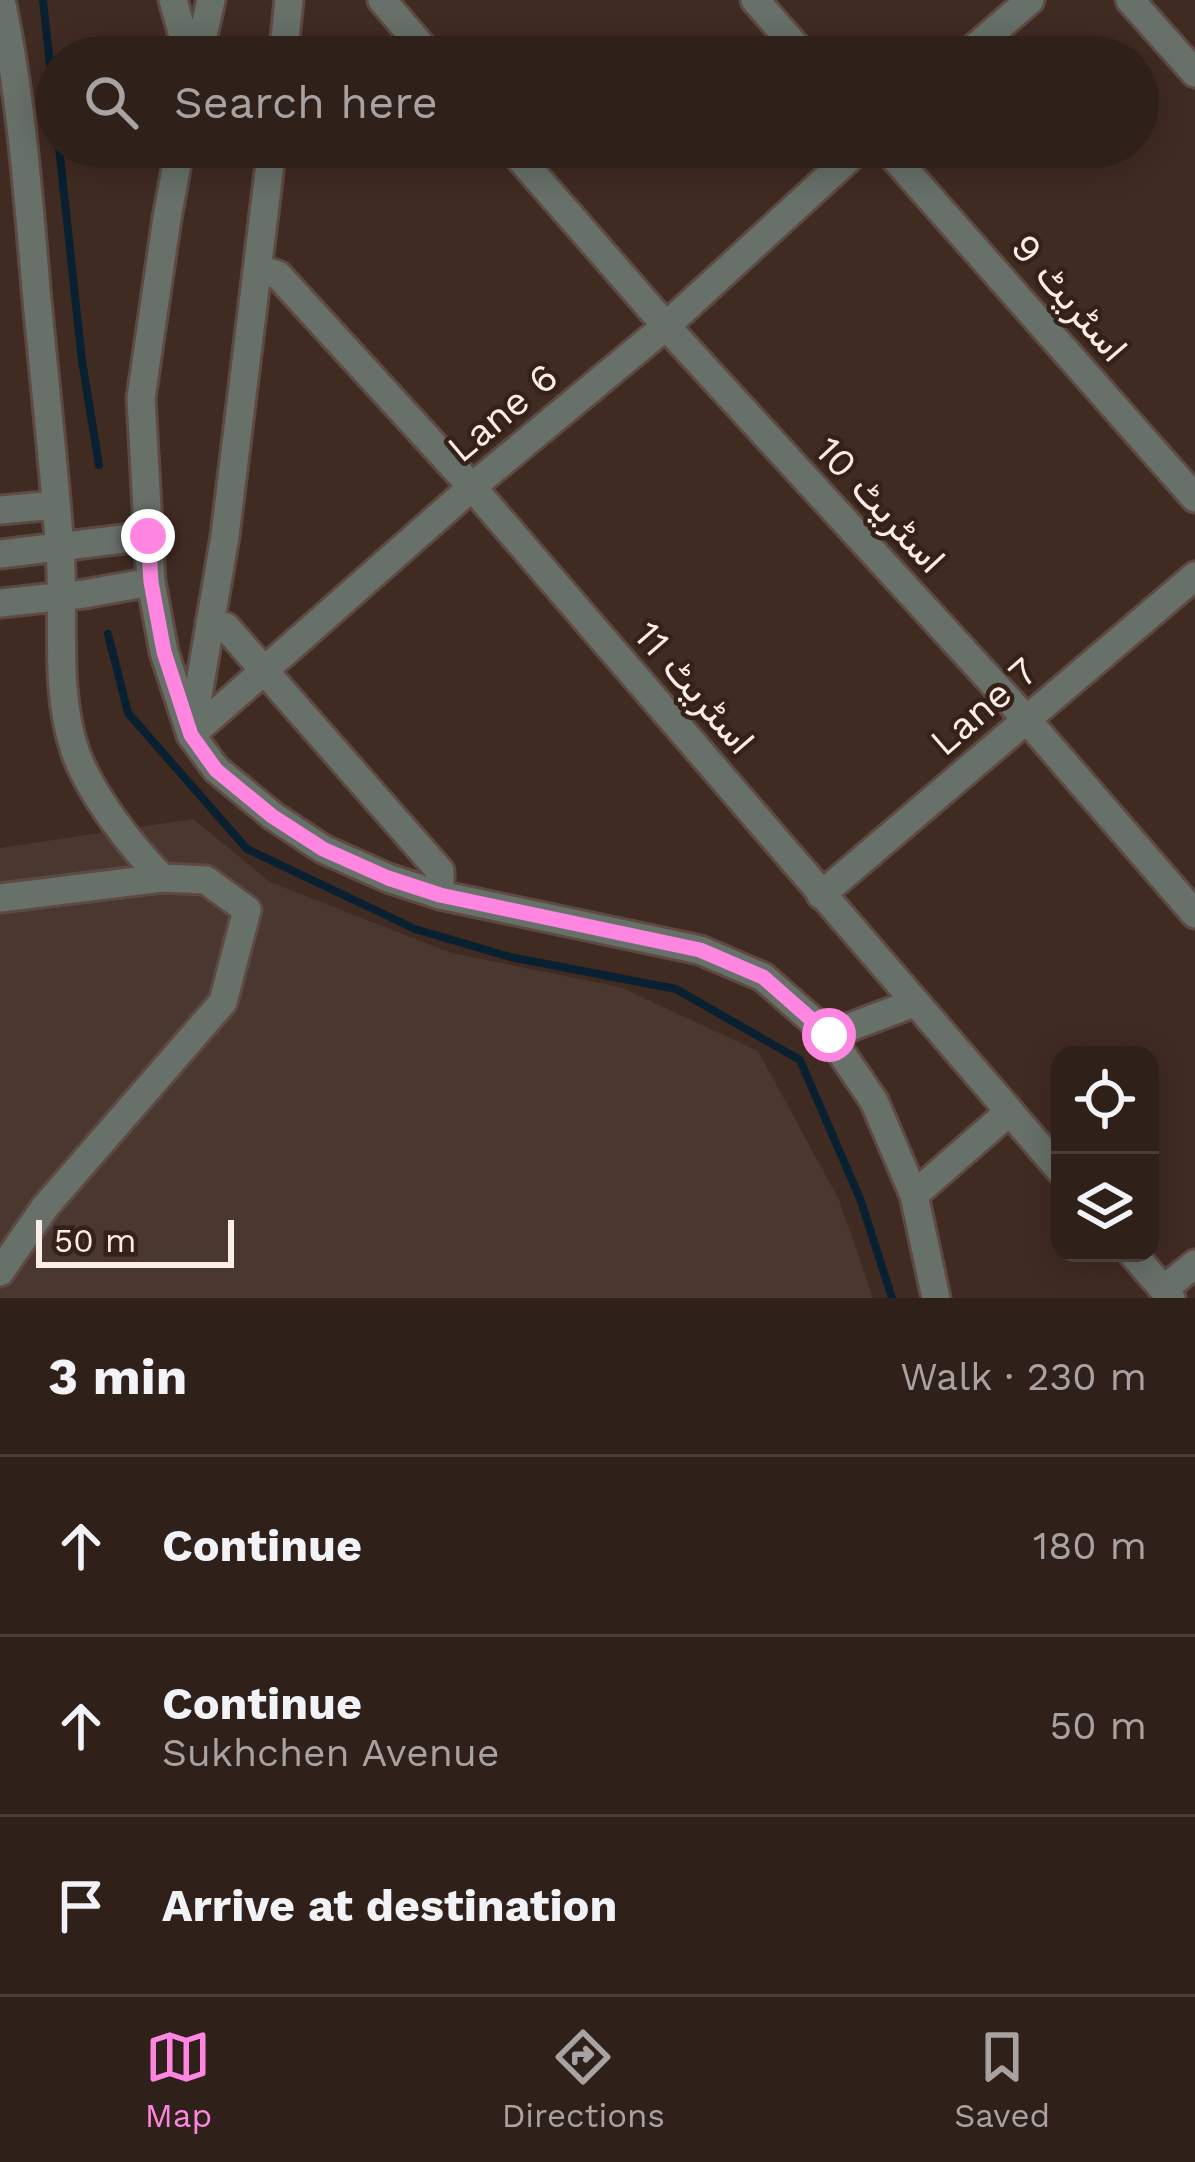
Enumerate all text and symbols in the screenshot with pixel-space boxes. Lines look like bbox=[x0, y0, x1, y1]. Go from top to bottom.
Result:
search box bbox=[36, 36, 1159, 168]
icon: search bbox=[78, 69, 144, 135]
text: Search here bbox=[174, 76, 438, 129]
street label: اسٹریٹ 9 bbox=[1001, 225, 1137, 371]
street label: Lane 6 bbox=[438, 354, 566, 471]
street label: اسٹریٹ 10 bbox=[805, 427, 955, 583]
route end bbox=[121, 509, 175, 563]
street label: اسٹریٹ 11 bbox=[624, 612, 764, 764]
street label: Lane 7 bbox=[921, 648, 1046, 765]
route start bbox=[802, 1008, 856, 1062]
map controls bbox=[1051, 1046, 1159, 1262]
button: locate bbox=[1051, 1046, 1159, 1154]
button: layers bbox=[1051, 1154, 1159, 1262]
scale bar bbox=[36, 1214, 234, 1267]
text: 50 m bbox=[54, 1221, 136, 1260]
text: 3 min bbox=[48, 1347, 187, 1406]
text: Walk · 230 m bbox=[900, 1354, 1147, 1399]
icon: ahead bbox=[48, 1513, 114, 1579]
text: Continue bbox=[162, 1519, 362, 1572]
text: 180 m bbox=[1033, 1523, 1147, 1568]
text: Continue bbox=[162, 1677, 362, 1730]
icon: ahead bbox=[48, 1693, 114, 1759]
text: 50 m bbox=[1050, 1703, 1147, 1748]
text: Sukhchen Avenue bbox=[162, 1730, 499, 1775]
icon: arrive bbox=[48, 1873, 114, 1939]
text: Arrive at destination bbox=[162, 1879, 617, 1932]
tab: Map bbox=[145, 2024, 212, 2135]
tab: Directions bbox=[502, 2024, 665, 2135]
tab: Saved bbox=[954, 2024, 1050, 2135]

